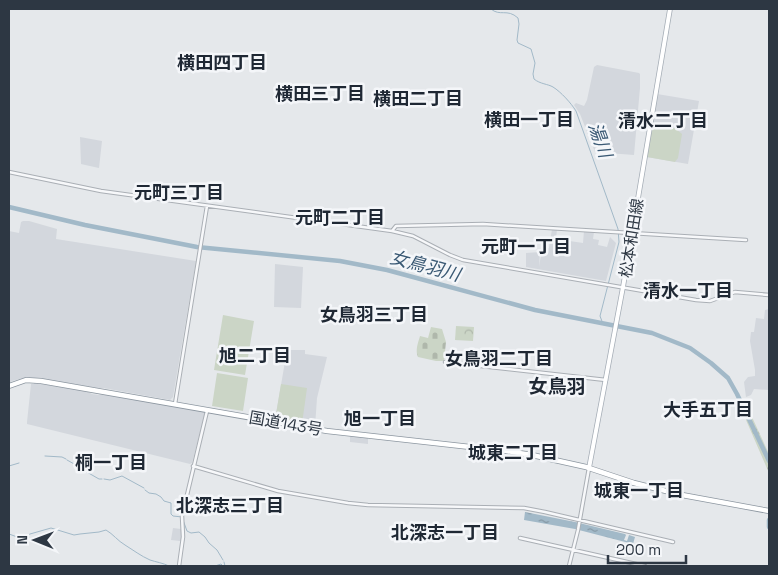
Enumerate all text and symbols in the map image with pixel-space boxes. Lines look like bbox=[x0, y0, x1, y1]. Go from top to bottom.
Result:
district label: 横田四丁目 bbox=[177, 51, 267, 74]
district label: 横田三丁目 bbox=[275, 82, 365, 105]
district label: 横田二丁目 bbox=[373, 87, 463, 110]
district label: 横田一丁目 bbox=[484, 108, 574, 131]
district label: 清水二丁目 bbox=[618, 109, 708, 132]
water label: 湯川 bbox=[584, 119, 618, 163]
district label: 元町三丁目 bbox=[134, 181, 224, 204]
street label: 松本和田線 bbox=[615, 197, 648, 279]
district label: 元町二丁目 bbox=[295, 206, 385, 229]
district label: 元町一丁目 bbox=[481, 235, 571, 258]
water label: 女鳥羽川 bbox=[387, 245, 465, 286]
district label: 清水一丁目 bbox=[643, 279, 733, 302]
district label: 女鳥羽三丁目 bbox=[320, 303, 428, 326]
district label: 旭二丁目 bbox=[219, 344, 291, 367]
district label: 女鳥羽二丁目 bbox=[445, 347, 553, 370]
district label: 女鳥羽 bbox=[528, 374, 586, 399]
district label: 大手五丁目 bbox=[663, 398, 753, 421]
street label: 国道143号 bbox=[247, 407, 324, 440]
district label: 旭一丁目 bbox=[344, 407, 416, 430]
district label: 城東二丁目 bbox=[468, 441, 558, 464]
district label: 桐一丁目 bbox=[75, 451, 147, 474]
district label: 城東一丁目 bbox=[594, 479, 684, 502]
district label: 北深志三丁目 bbox=[176, 494, 284, 517]
north arrow bbox=[10, 515, 60, 565]
district label: 北深志一丁目 bbox=[391, 521, 499, 544]
scale bar bbox=[608, 532, 686, 564]
text: N bbox=[13, 535, 31, 545]
text: 200 m bbox=[616, 540, 661, 559]

